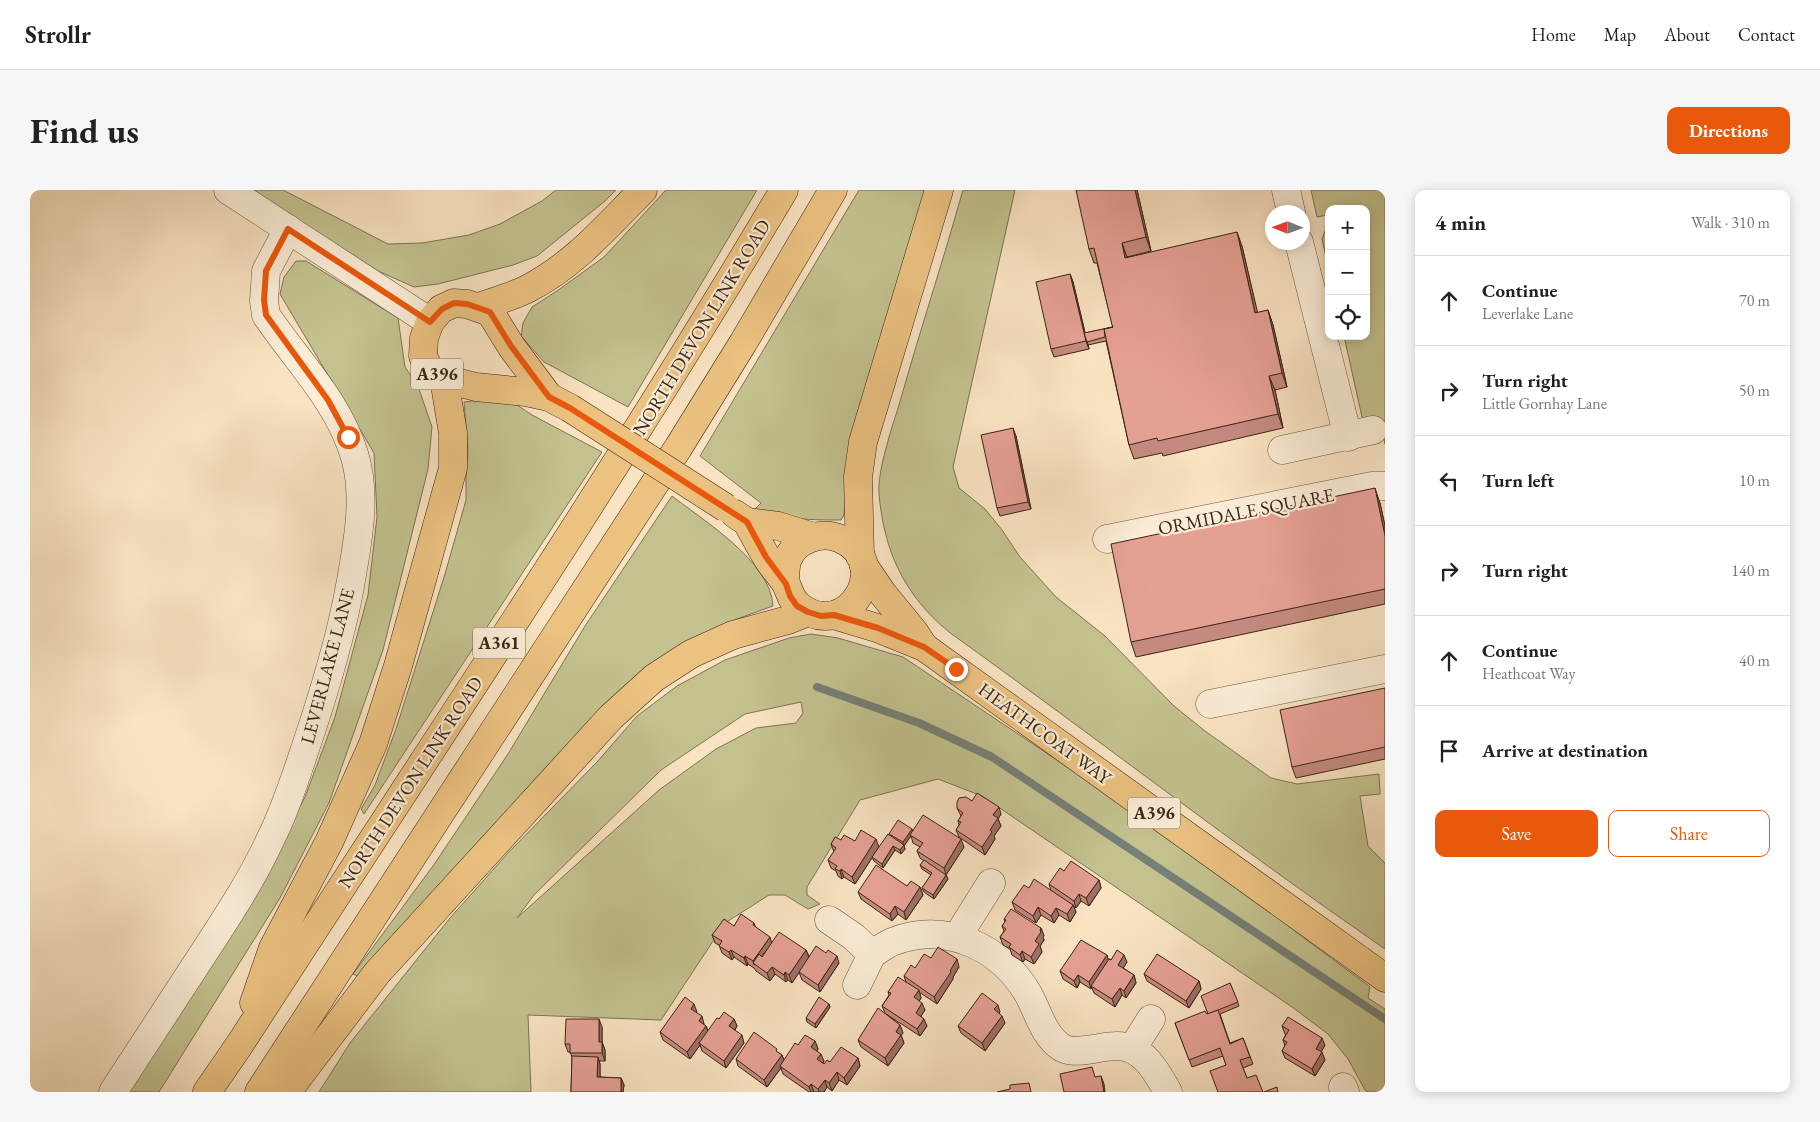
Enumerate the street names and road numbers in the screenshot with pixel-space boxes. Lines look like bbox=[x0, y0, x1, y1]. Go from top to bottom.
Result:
street label: NORTH DEVON LINK ROAD bbox=[627, 215, 776, 440]
road number: A396 bbox=[411, 358, 463, 390]
street label: ORMIDALE SQUARE bbox=[1156, 482, 1337, 541]
street label: LEVERLAKE LANE bbox=[295, 585, 360, 747]
road number: A361 bbox=[473, 628, 525, 658]
street label: NORTH DEVON LINK ROAD bbox=[332, 672, 488, 893]
street label: HEATHCOAT WAY bbox=[973, 677, 1117, 791]
road number: A396 bbox=[1128, 798, 1180, 828]

